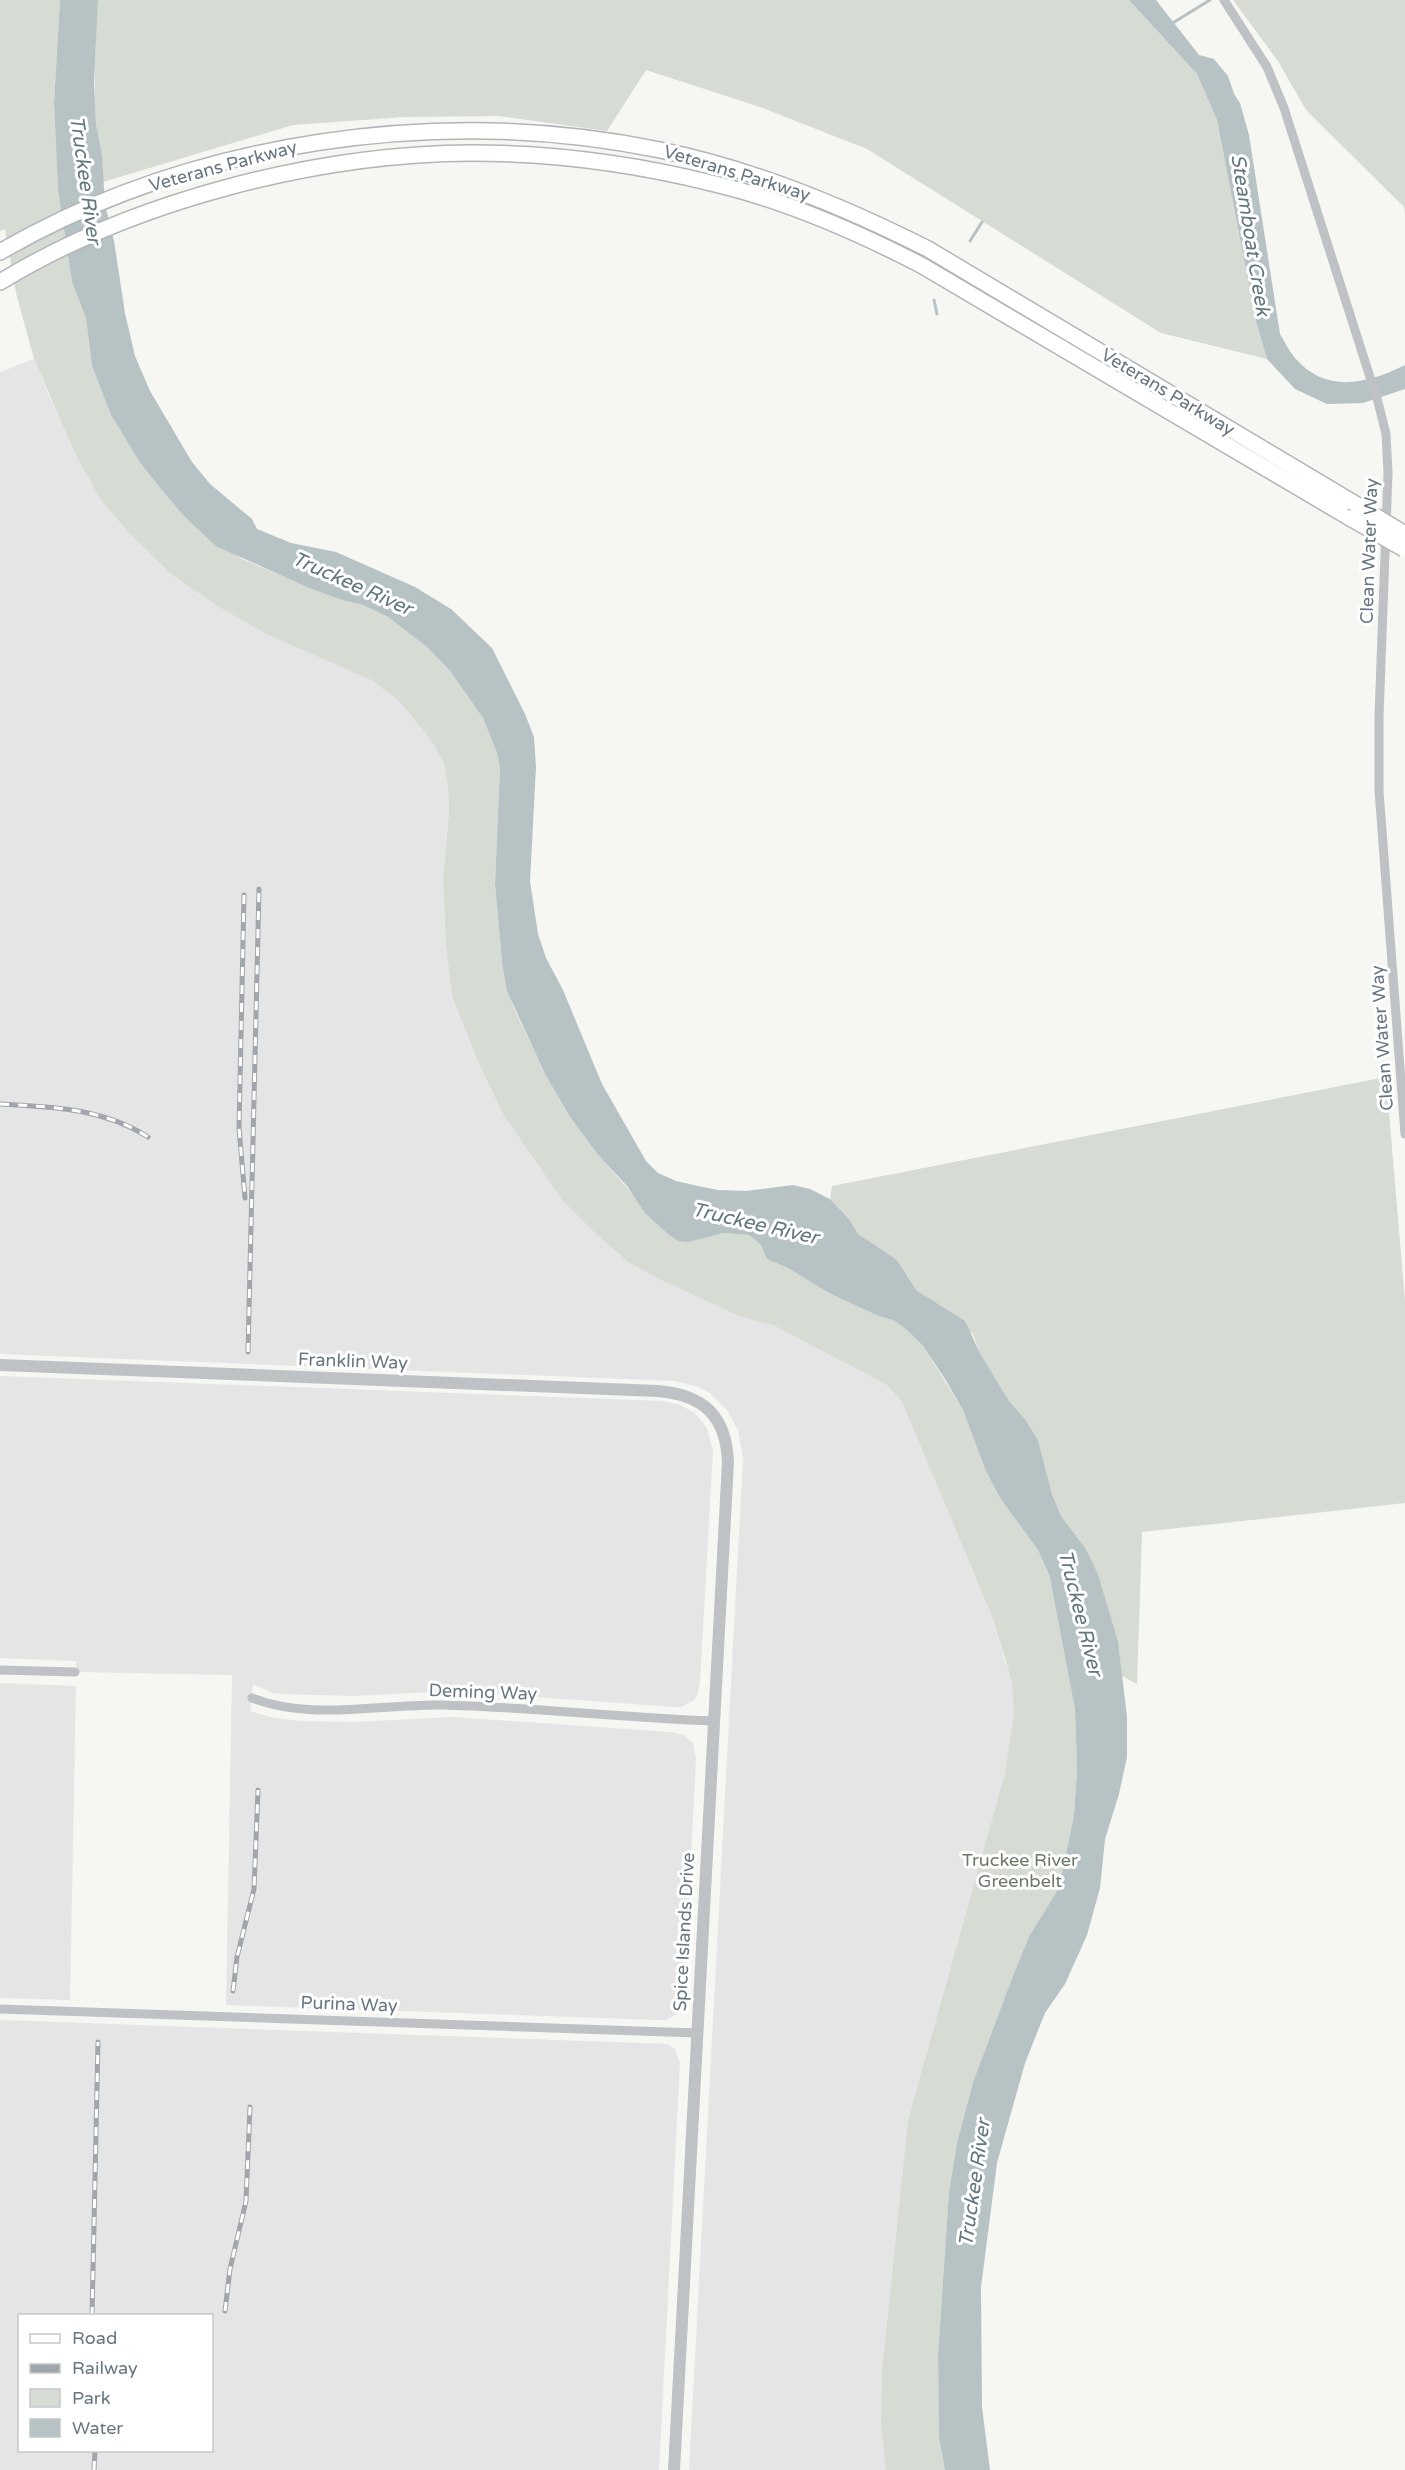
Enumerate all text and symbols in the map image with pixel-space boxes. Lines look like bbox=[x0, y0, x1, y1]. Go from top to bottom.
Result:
water label: Truckee River bbox=[64, 115, 106, 248]
street label: Veterans Parkway bbox=[147, 136, 300, 196]
street label: Veterans Parkway bbox=[661, 140, 813, 206]
water label: Steamboat Creek bbox=[1225, 152, 1275, 320]
street label: Veterans Parkway bbox=[1097, 343, 1239, 441]
street label: Clean Water Way bbox=[1355, 477, 1383, 624]
water label: Truckee River bbox=[288, 547, 418, 622]
street label: Clean Water Way bbox=[1366, 964, 1398, 1112]
water label: Truckee River bbox=[690, 1198, 823, 1251]
street label: Franklin Way bbox=[298, 1348, 409, 1374]
water label: Truckee River bbox=[1053, 1548, 1108, 1681]
street label: Deming Way bbox=[428, 1679, 538, 1705]
park label: Truckee River Greenbelt bbox=[962, 1849, 1078, 1892]
street label: Spice Islands Drive bbox=[669, 1852, 699, 2012]
street label: Purina Way bbox=[300, 1991, 398, 2017]
water label: Truckee River bbox=[954, 2115, 996, 2248]
legend bbox=[18, 2314, 213, 2452]
text: Road bbox=[72, 2327, 117, 2349]
text: Railway bbox=[72, 2357, 138, 2379]
text: Park bbox=[72, 2387, 111, 2409]
text: Water bbox=[72, 2417, 123, 2439]

